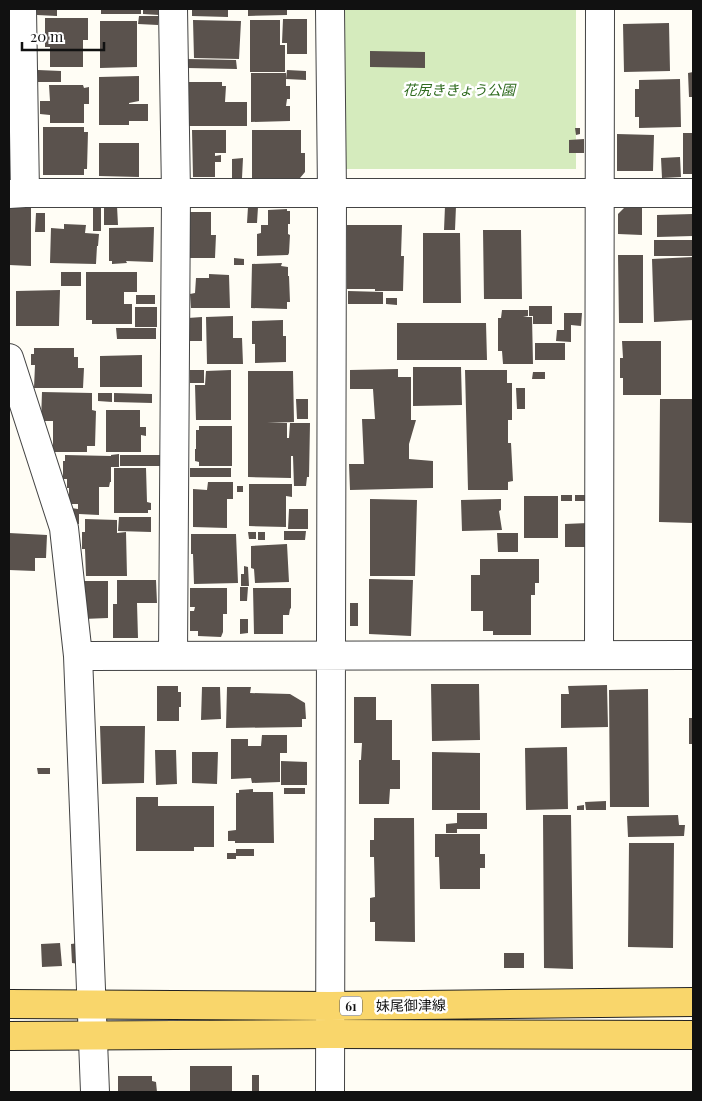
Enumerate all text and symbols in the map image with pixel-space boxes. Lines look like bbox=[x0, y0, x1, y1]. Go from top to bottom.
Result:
scale bar bbox=[22, 20, 105, 52]
text: 20 m bbox=[30, 26, 64, 46]
park label: 花尻ききょう公園 bbox=[403, 80, 517, 99]
street label: 妹尾御津線 bbox=[376, 995, 446, 1015]
road number: 61 bbox=[340, 996, 362, 1016]

